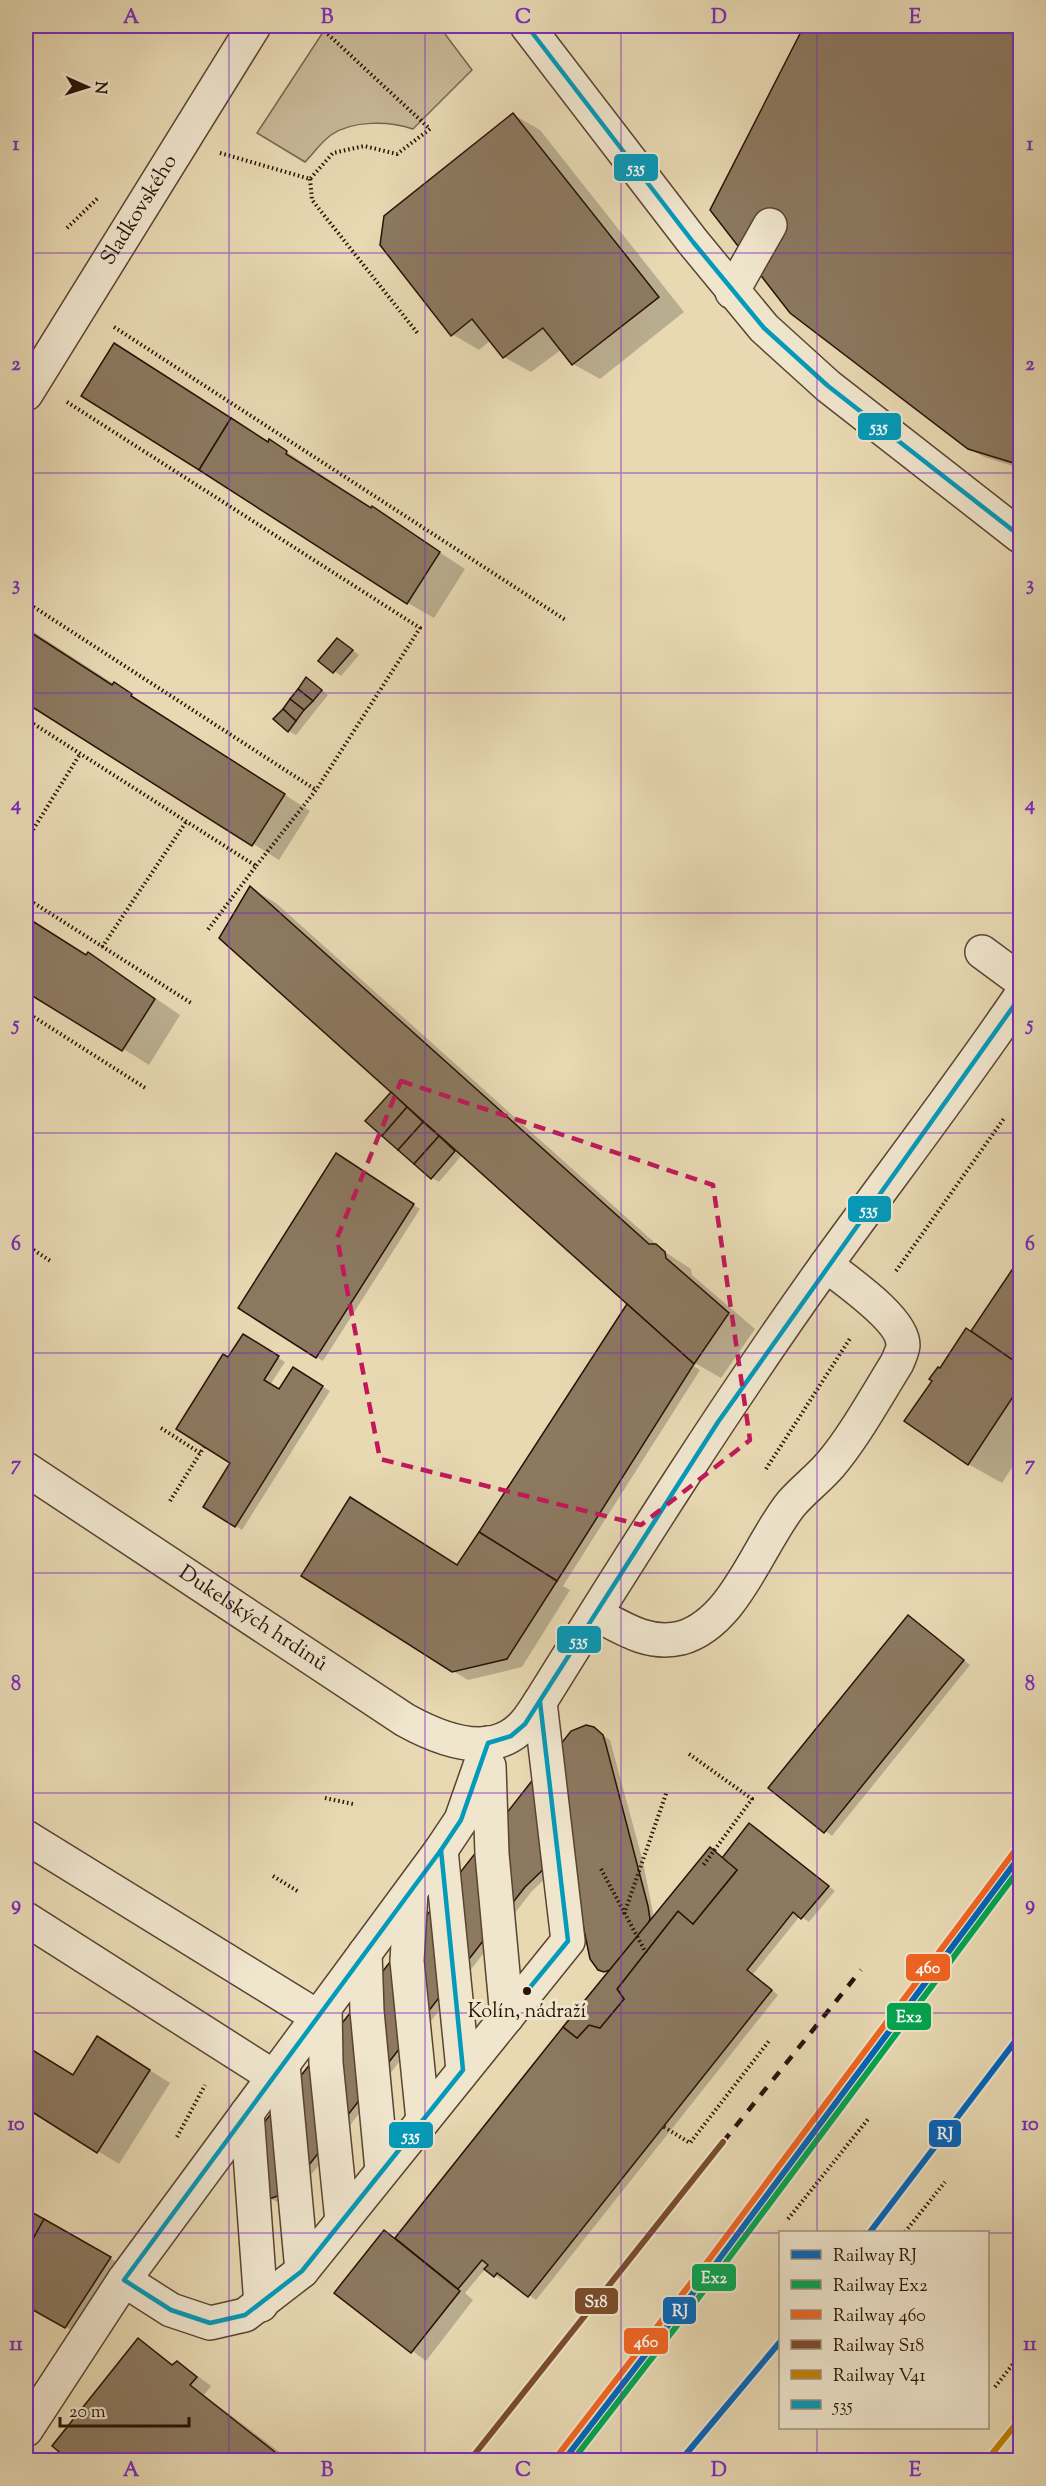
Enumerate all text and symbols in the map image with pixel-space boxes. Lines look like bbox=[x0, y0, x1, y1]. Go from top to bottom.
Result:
text: A bbox=[123, 4, 140, 33]
text: B bbox=[321, 4, 334, 33]
text: C bbox=[515, 4, 531, 33]
text: D bbox=[711, 4, 727, 33]
text: E bbox=[909, 4, 922, 33]
north arrow bbox=[57, 57, 117, 117]
text: N bbox=[88, 81, 111, 95]
text: 1 bbox=[13, 131, 20, 160]
text: 1 bbox=[1027, 131, 1034, 160]
street label: Sladkovského bbox=[94, 149, 186, 272]
line badge: 535 bbox=[613, 153, 659, 182]
text: 535 bbox=[625, 158, 645, 181]
text: 2 bbox=[11, 351, 21, 380]
text: 2 bbox=[1025, 351, 1035, 380]
line badge: 535 bbox=[857, 412, 902, 441]
text: 535 bbox=[868, 417, 888, 440]
text: 3 bbox=[12, 571, 20, 600]
text: 3 bbox=[1026, 571, 1034, 600]
text: 4 bbox=[10, 791, 21, 820]
text: 4 bbox=[1024, 791, 1035, 820]
text: 5 bbox=[11, 1011, 20, 1040]
text: 5 bbox=[1025, 1011, 1034, 1040]
line badge: 535 bbox=[847, 1195, 892, 1223]
text: 535 bbox=[858, 1200, 878, 1223]
text: 6 bbox=[11, 1231, 21, 1260]
text: 6 bbox=[1025, 1231, 1035, 1260]
text: 7 bbox=[11, 1451, 22, 1480]
text: 7 bbox=[1025, 1451, 1036, 1480]
street label: Dukelských hrdinů bbox=[172, 1559, 333, 1679]
line badge: 535 bbox=[556, 1625, 602, 1654]
text: 535 bbox=[568, 1631, 588, 1654]
text: 8 bbox=[11, 1671, 21, 1700]
text: 8 bbox=[1025, 1671, 1035, 1700]
text: 9 bbox=[11, 1891, 21, 1920]
text: 9 bbox=[1025, 1891, 1035, 1920]
line badge: 460 bbox=[905, 1953, 951, 1982]
text: 460 bbox=[915, 1958, 941, 1981]
marker: Kolín, nádraží bbox=[521, 1985, 533, 1997]
place label: Kolín, nádraží bbox=[468, 1998, 587, 2027]
line badge: Ex2 bbox=[886, 2002, 932, 2031]
text: Ex2 bbox=[896, 2007, 922, 2030]
text: 10 bbox=[7, 2111, 25, 2140]
text: 10 bbox=[1021, 2111, 1039, 2140]
line badge: RJ bbox=[928, 2119, 962, 2148]
line badge: 535 bbox=[388, 2121, 434, 2149]
text: RJ bbox=[937, 2124, 953, 2147]
text: 535 bbox=[400, 2126, 420, 2149]
legend bbox=[779, 2231, 989, 2429]
text: Railway RJ bbox=[833, 2244, 916, 2270]
line badge: Ex2 bbox=[691, 2263, 737, 2292]
text: Ex2 bbox=[701, 2268, 727, 2291]
text: Railway Ex2 bbox=[833, 2274, 928, 2300]
line badge: S18 bbox=[574, 2287, 619, 2315]
text: S18 bbox=[585, 2292, 607, 2315]
line badge: RJ bbox=[662, 2296, 697, 2325]
text: RJ bbox=[672, 2301, 688, 2324]
text: Railway 460 bbox=[833, 2304, 926, 2330]
line badge: 460 bbox=[623, 2327, 669, 2355]
text: 11 bbox=[9, 2331, 23, 2360]
text: 11 bbox=[1023, 2331, 1037, 2360]
text: 460 bbox=[633, 2332, 659, 2355]
text: Railway S18 bbox=[833, 2334, 924, 2360]
text: Railway V41 bbox=[833, 2364, 926, 2390]
scale bar bbox=[60, 2390, 189, 2428]
text: 535 bbox=[832, 2394, 853, 2420]
text: 20 m bbox=[69, 2400, 106, 2426]
text: A bbox=[123, 2457, 140, 2486]
text: B bbox=[321, 2457, 334, 2486]
text: C bbox=[515, 2457, 531, 2486]
text: D bbox=[711, 2457, 727, 2486]
text: E bbox=[909, 2457, 922, 2486]

